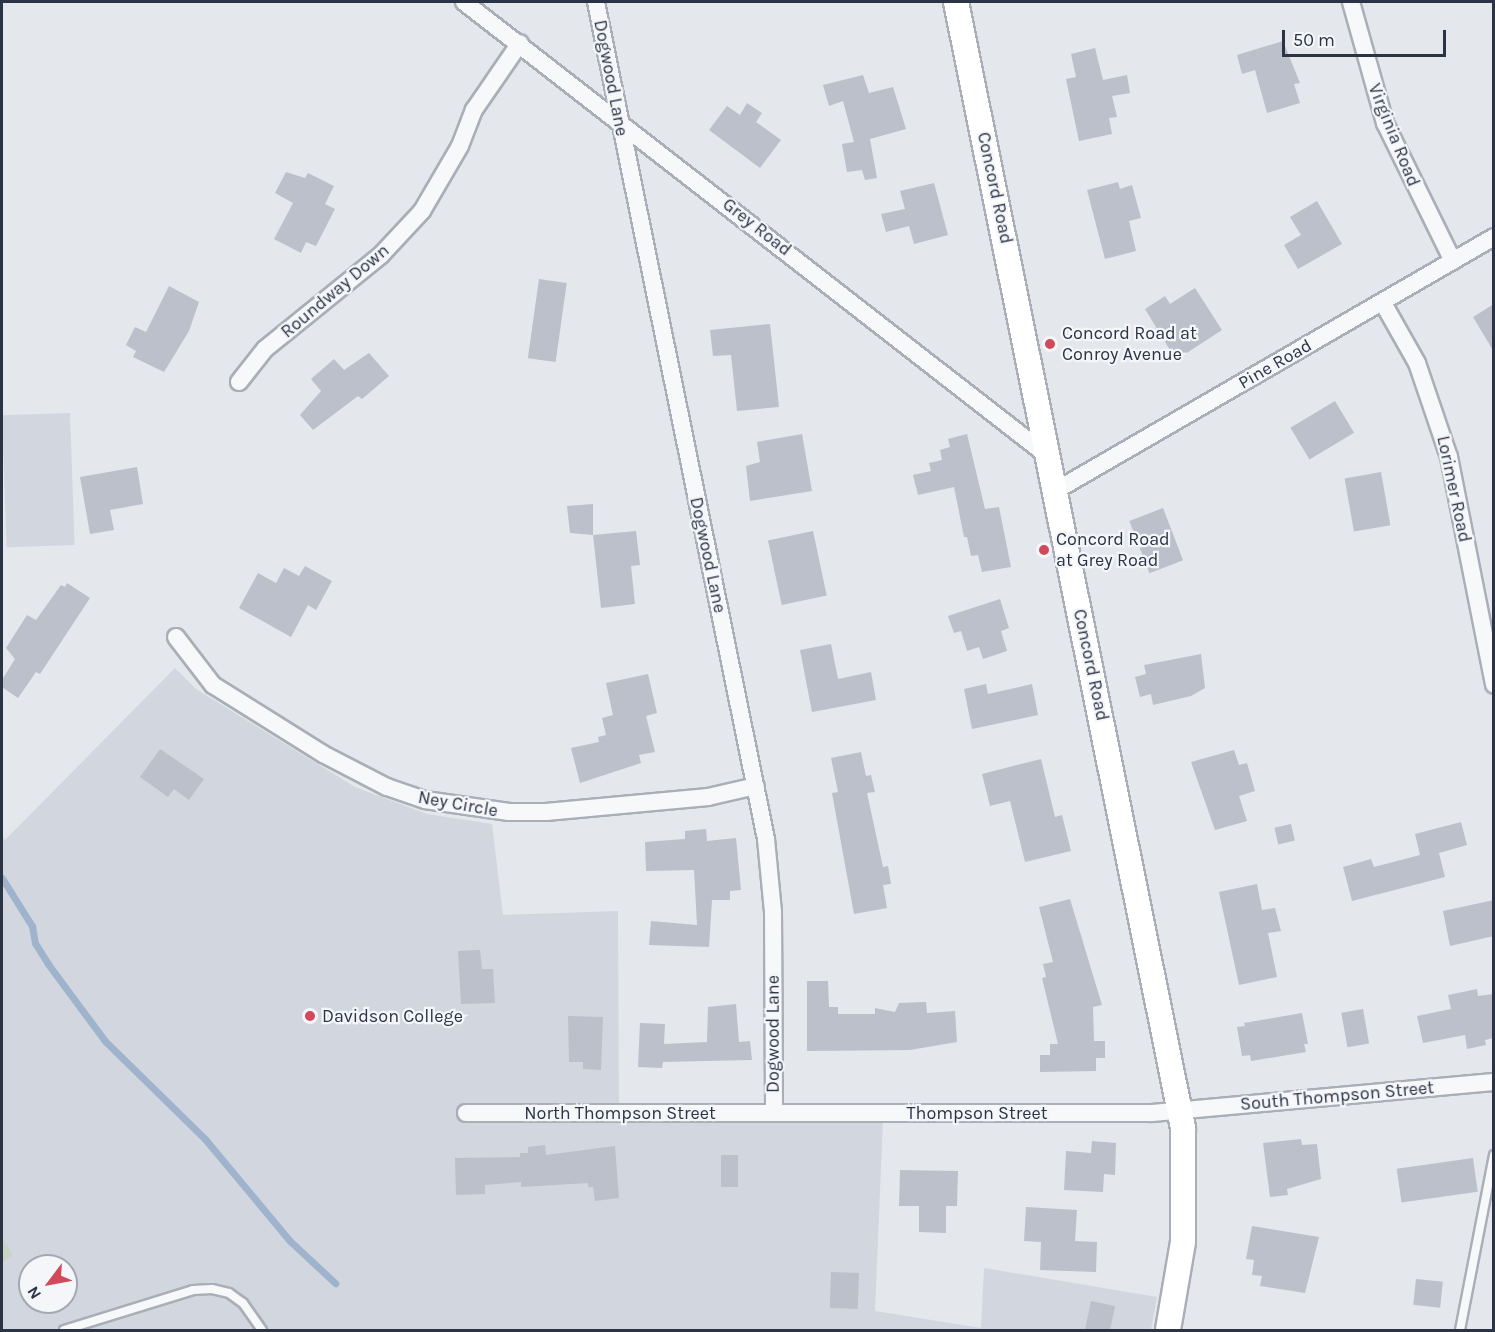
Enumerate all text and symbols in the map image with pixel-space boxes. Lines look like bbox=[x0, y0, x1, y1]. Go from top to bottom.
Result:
street label: Dogwood Lane bbox=[589, 18, 633, 138]
scale bar bbox=[1285, 18, 1448, 56]
text: 50 m bbox=[1293, 29, 1335, 51]
street label: Virginia Road bbox=[1364, 80, 1424, 190]
street label: Concord Road bbox=[973, 130, 1017, 246]
street label: Grey Road bbox=[718, 193, 796, 261]
street label: Roundway Down bbox=[277, 239, 393, 343]
place label: Concord Road at Conroy Avenue bbox=[1062, 323, 1197, 366]
street label: Pine Road bbox=[1234, 334, 1316, 394]
marker: Concord Road at Conroy Avenue bbox=[1043, 337, 1057, 351]
street label: Lorimer Road bbox=[1432, 434, 1476, 544]
street label: Dogwood Lane bbox=[685, 495, 731, 615]
place label: Concord Road at Grey Road bbox=[1056, 529, 1170, 572]
marker: Concord Road at Grey Road bbox=[1037, 543, 1051, 557]
street label: Concord Road bbox=[1069, 607, 1113, 723]
street label: Ney Circle bbox=[416, 786, 500, 822]
street label: Dogwood Lane bbox=[762, 975, 784, 1093]
place label: Davidson College bbox=[322, 1005, 463, 1027]
marker: Davidson College bbox=[303, 1009, 317, 1023]
street label: South Thompson Street bbox=[1239, 1077, 1435, 1115]
street label: North Thompson Street bbox=[524, 1102, 716, 1124]
street label: Thompson Street bbox=[907, 1102, 1047, 1124]
north arrow bbox=[18, 1254, 78, 1314]
text: N bbox=[23, 1283, 45, 1303]

